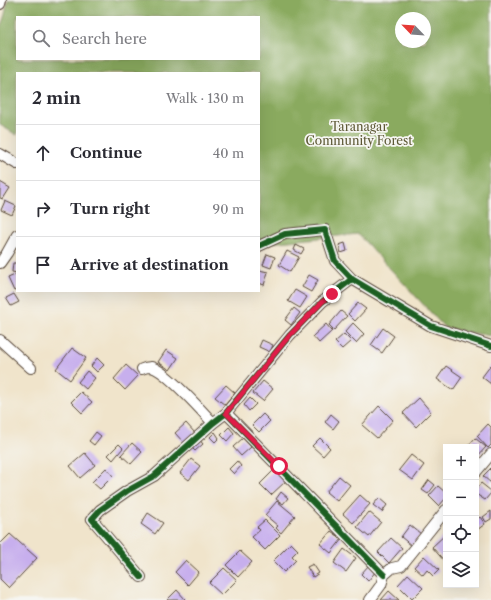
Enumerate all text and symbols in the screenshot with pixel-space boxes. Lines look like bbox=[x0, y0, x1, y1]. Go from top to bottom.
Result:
north arrow bbox=[395, 12, 431, 48]
search box bbox=[16, 16, 260, 60]
icon: search bbox=[30, 27, 52, 49]
text: Search here bbox=[62, 29, 147, 48]
text: 2 min bbox=[32, 88, 81, 108]
text: Walk · 130 m bbox=[166, 90, 244, 106]
park label: Taranagar Community Forest bbox=[306, 119, 413, 148]
icon: ahead bbox=[32, 142, 54, 164]
text: Continue bbox=[70, 143, 142, 162]
text: 40 m bbox=[213, 145, 244, 161]
icon: right bbox=[32, 198, 54, 220]
text: Turn right bbox=[70, 199, 150, 218]
text: 90 m bbox=[213, 201, 244, 217]
icon: arrive bbox=[32, 254, 54, 276]
text: Arrive at destination bbox=[70, 255, 229, 274]
route end bbox=[323, 285, 341, 303]
map controls bbox=[443, 444, 479, 588]
button: + bbox=[443, 444, 479, 480]
route start bbox=[270, 457, 288, 475]
button: − bbox=[443, 480, 479, 516]
button: locate bbox=[443, 516, 479, 552]
button: layers bbox=[443, 552, 479, 588]

